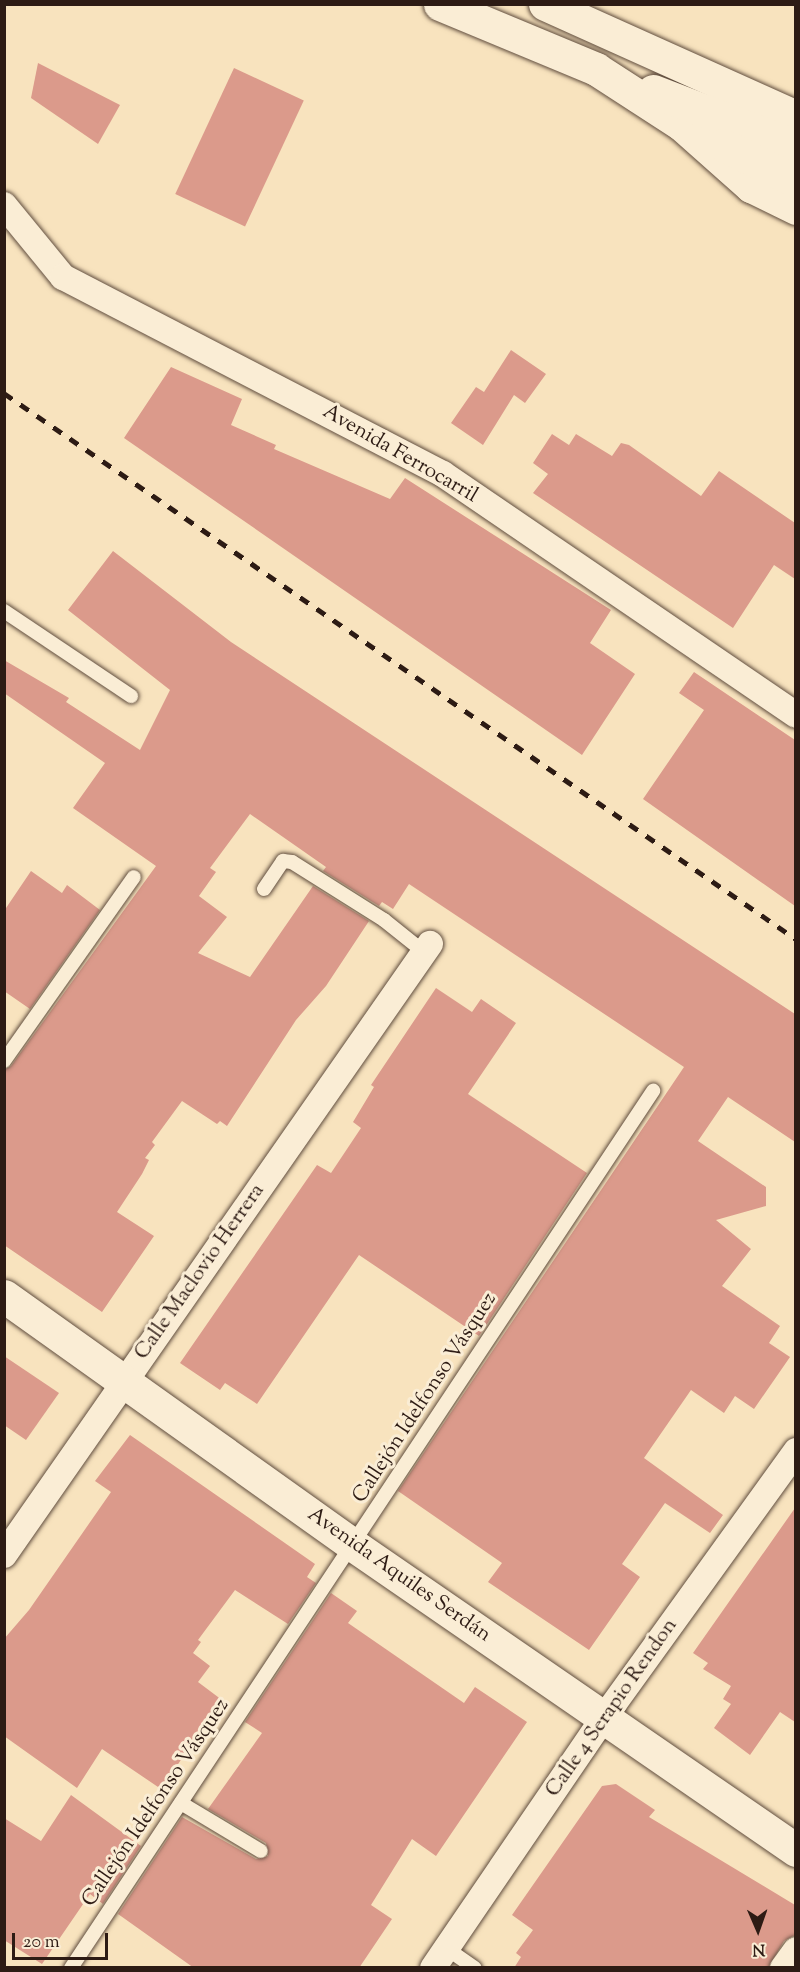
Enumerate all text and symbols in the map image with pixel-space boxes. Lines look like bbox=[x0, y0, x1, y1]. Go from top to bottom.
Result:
street label: Avenida Ferrocarril bbox=[318, 399, 482, 509]
street label: Calle Maclovio Herrera bbox=[130, 1179, 270, 1365]
street label: Callejón Idelfonso Vásquez bbox=[348, 1288, 502, 1508]
street label: Avenida Aquiles Serdán bbox=[302, 1502, 496, 1648]
street label: Calle 4 Serapio Rendon bbox=[541, 1614, 683, 1802]
street label: Callejón Idelfonso Vásquez bbox=[77, 1694, 235, 1912]
north arrow bbox=[728, 1900, 788, 1960]
scale bar bbox=[15, 1921, 111, 1959]
text: 20 m bbox=[23, 1930, 60, 1956]
text: N bbox=[752, 1937, 765, 1960]

